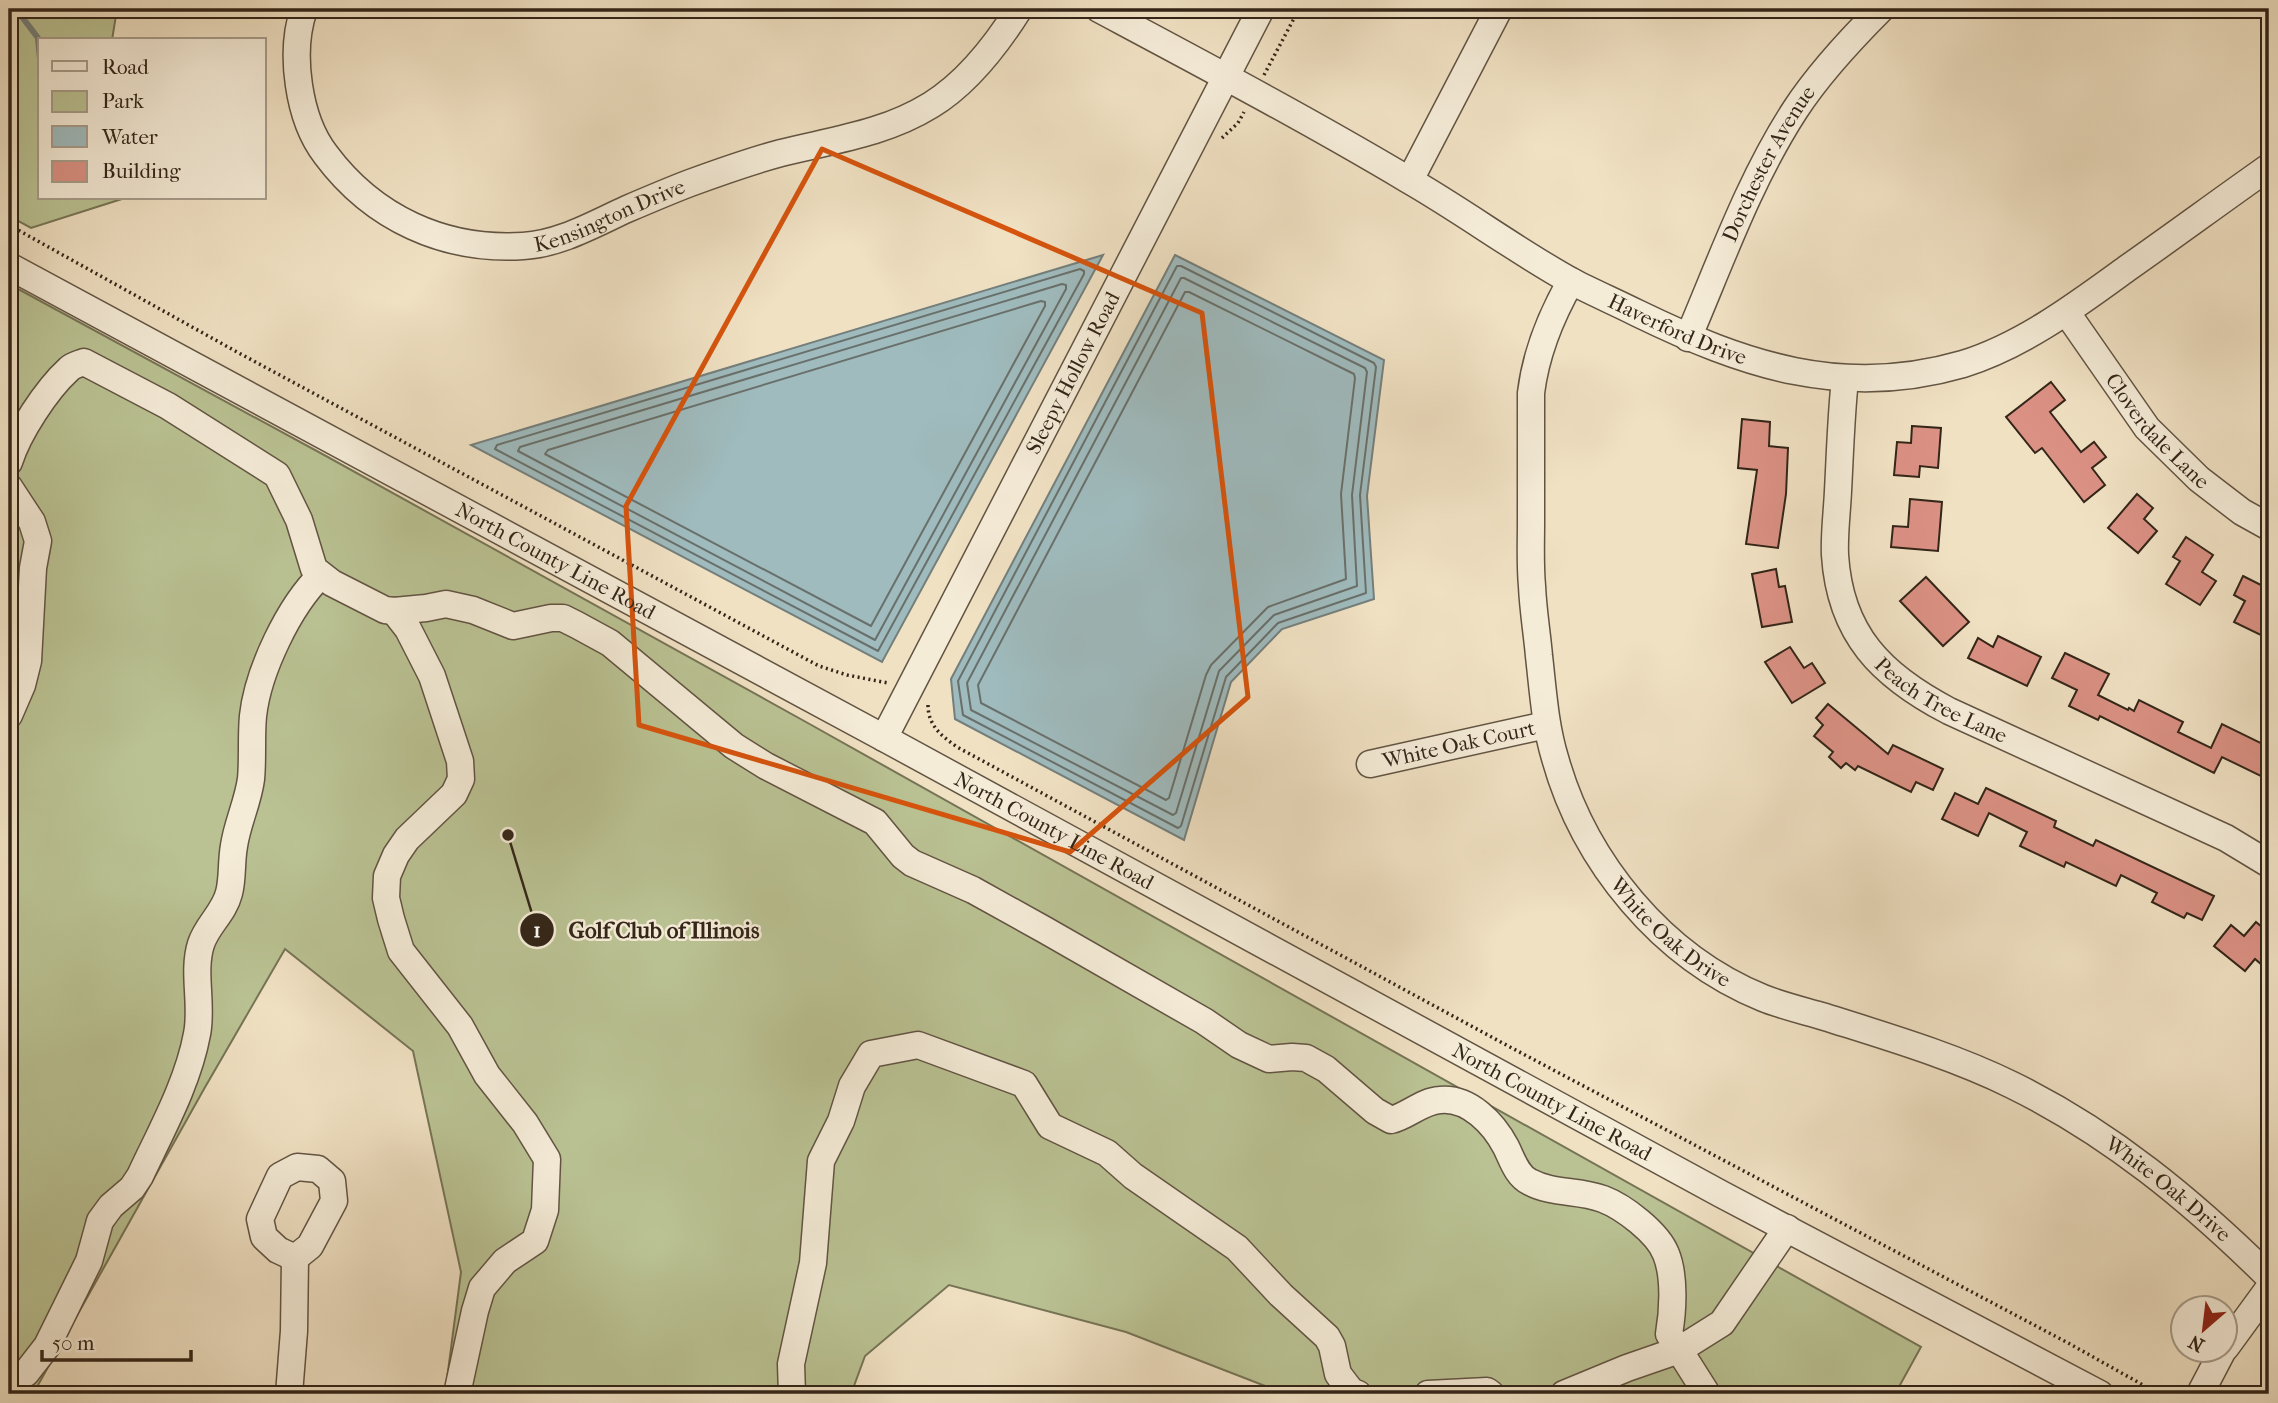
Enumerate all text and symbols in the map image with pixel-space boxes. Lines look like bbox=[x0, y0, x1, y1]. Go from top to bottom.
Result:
legend bbox=[38, 38, 266, 200]
text: Road bbox=[102, 55, 149, 79]
street label: Dorchester Avenue bbox=[1717, 81, 1820, 246]
text: Park bbox=[102, 89, 144, 113]
text: Water bbox=[101, 125, 158, 149]
text: Building bbox=[102, 159, 181, 183]
street label: Kensington Drive bbox=[532, 174, 688, 257]
street label: Sleepy Hollow Road bbox=[1021, 287, 1125, 458]
street label: Haverford Drive bbox=[1604, 289, 1750, 370]
street label: Cloverdale Lane bbox=[2101, 369, 2213, 494]
street label: North County Line Road bbox=[452, 497, 660, 625]
street label: Peach Tree Lane bbox=[1870, 652, 2011, 748]
street label: White Oak Court bbox=[1379, 716, 1538, 773]
street label: North County Line Road bbox=[950, 767, 1158, 895]
street label: White Oak Drive bbox=[1605, 872, 1735, 992]
callout: Golf Club of Illinois bbox=[520, 908, 774, 952]
text: Golf Club of Illinois bbox=[569, 917, 760, 944]
text: 1 bbox=[533, 918, 541, 942]
street label: North County Line Road bbox=[1448, 1038, 1656, 1166]
street label: White Oak Drive bbox=[2100, 1131, 2236, 1246]
north arrow bbox=[2170, 1294, 2240, 1364]
scale bar bbox=[42, 1319, 191, 1363]
text: N bbox=[2184, 1330, 2208, 1356]
text: 50 m bbox=[52, 1331, 95, 1355]

